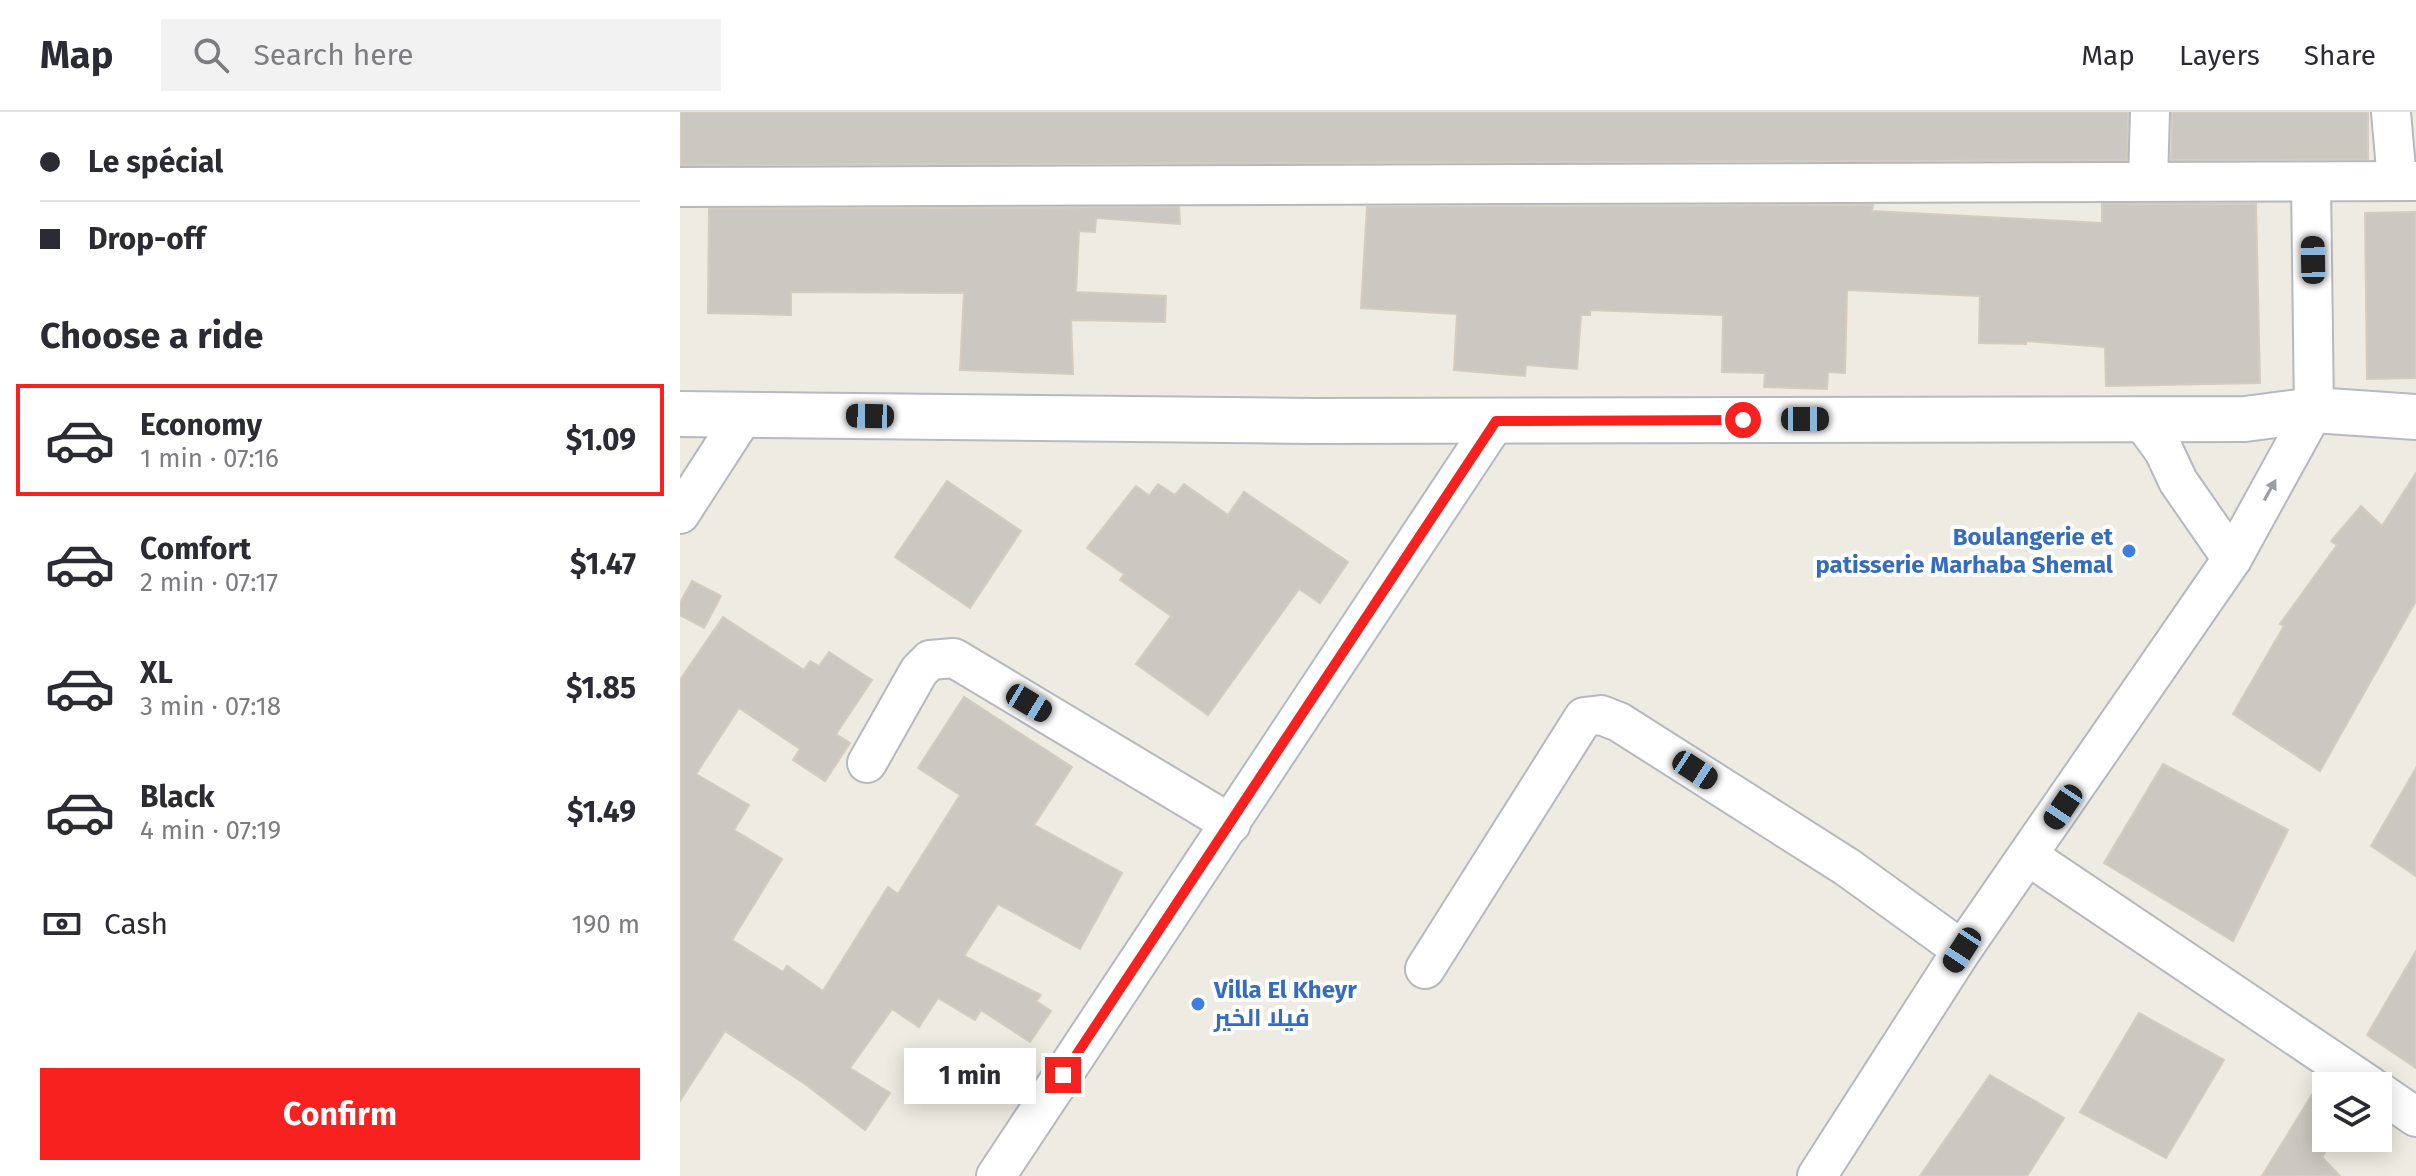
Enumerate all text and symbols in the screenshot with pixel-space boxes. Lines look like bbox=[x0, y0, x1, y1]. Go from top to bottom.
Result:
search box bbox=[161, 19, 721, 91]
text: Map bbox=[40, 32, 113, 78]
icon: search bbox=[189, 33, 233, 77]
text: Search here bbox=[253, 37, 414, 73]
text: Map bbox=[2081, 39, 2135, 72]
text: Layers bbox=[2179, 39, 2260, 72]
text: Share bbox=[2304, 39, 2376, 72]
text: Le spécial bbox=[88, 144, 223, 180]
text: Drop-off bbox=[88, 221, 205, 257]
car bbox=[2301, 236, 2325, 284]
text: Choose a ride bbox=[40, 314, 263, 358]
route start bbox=[1725, 402, 1761, 438]
icon: car bbox=[44, 404, 116, 476]
car bbox=[846, 404, 894, 428]
text: Economy bbox=[140, 407, 262, 443]
car bbox=[1781, 407, 1829, 431]
text: $1.09 bbox=[566, 422, 636, 458]
text: 1 min · 07:16 bbox=[140, 443, 279, 474]
one-way arrow bbox=[2263, 479, 2277, 501]
place label: Boulangerie et patisserie Marhaba Shemal bbox=[1815, 523, 2114, 579]
icon: car bbox=[44, 528, 116, 600]
text: Comfort bbox=[140, 531, 251, 567]
marker: Boulangerie et patisserie Marhaba Shemal bbox=[2120, 542, 2138, 560]
text: $1.47 bbox=[570, 546, 636, 582]
text: 2 min · 07:17 bbox=[140, 567, 278, 598]
icon: car bbox=[44, 652, 116, 724]
text: XL bbox=[140, 655, 173, 691]
text: $1.85 bbox=[566, 670, 636, 706]
car bbox=[1002, 680, 1056, 726]
text: 3 min · 07:18 bbox=[140, 691, 281, 722]
car bbox=[1668, 747, 1722, 793]
icon: car bbox=[44, 776, 116, 848]
text: Black bbox=[140, 779, 215, 815]
car bbox=[2040, 780, 2086, 834]
text: $1.49 bbox=[567, 794, 636, 830]
text: 4 min · 07:19 bbox=[140, 815, 281, 846]
icon: cash bbox=[40, 902, 84, 946]
text: Cash bbox=[104, 906, 168, 942]
text: 190 m bbox=[571, 909, 640, 940]
car bbox=[1939, 923, 1985, 977]
place label: Villa El Kheyr فيلا الخير bbox=[1213, 976, 1357, 1032]
marker: Villa El Kheyr فيلا الخير bbox=[1189, 995, 1207, 1013]
callout: 1 min bbox=[903, 1047, 1035, 1103]
route end bbox=[1045, 1057, 1081, 1093]
text: 1 min bbox=[939, 1060, 1001, 1091]
button: Confirm bbox=[40, 1068, 640, 1160]
map controls bbox=[2312, 1072, 2392, 1152]
button: layers bbox=[2312, 1072, 2392, 1152]

